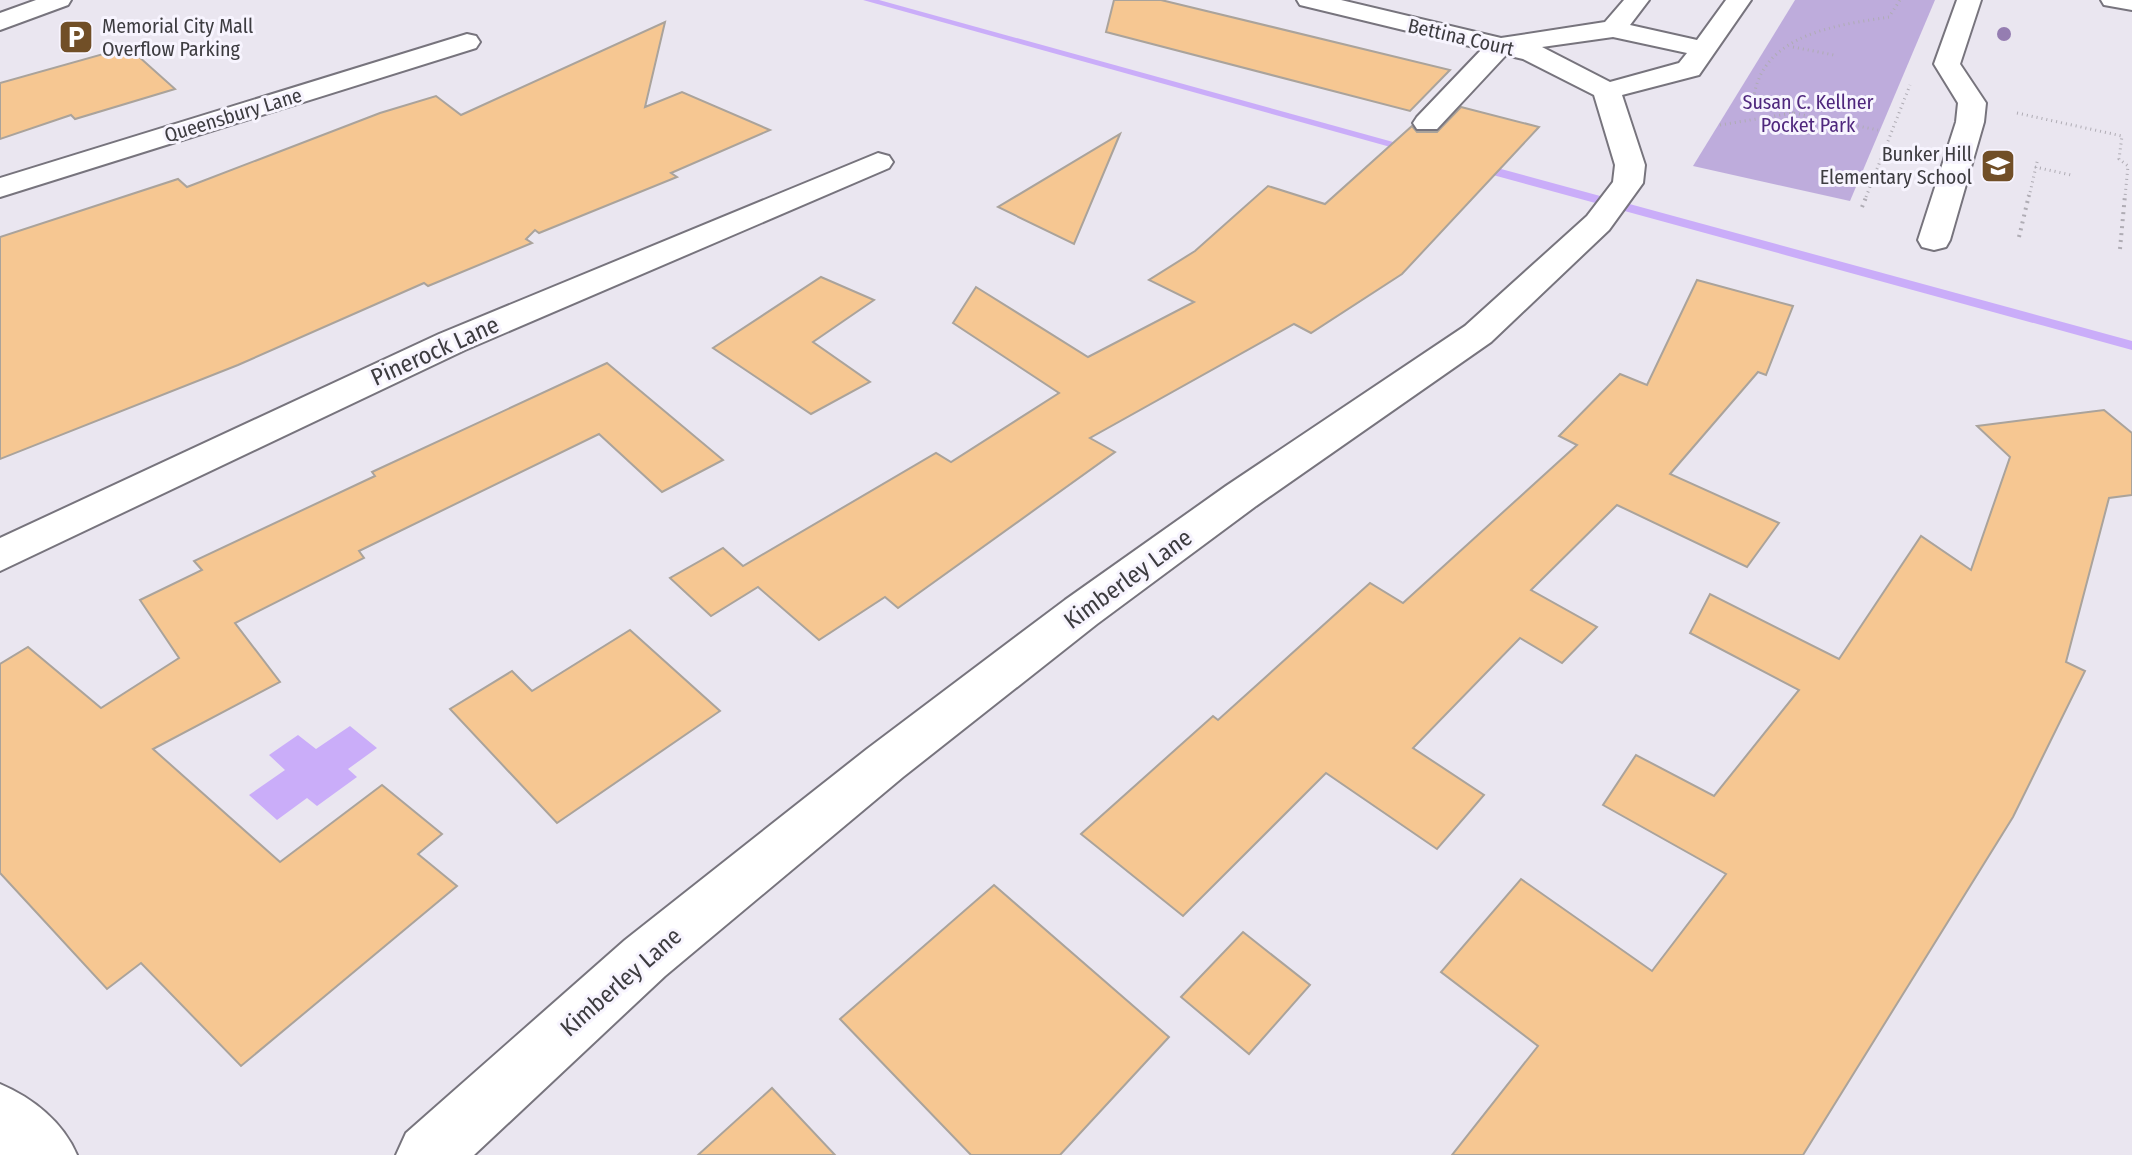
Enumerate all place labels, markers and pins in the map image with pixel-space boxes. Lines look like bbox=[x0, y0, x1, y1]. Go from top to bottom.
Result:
place label: Memorial City Mall Overflow Parking bbox=[102, 14, 253, 61]
parking icon: Memorial City Mall Overflow Parking bbox=[57, 18, 95, 56]
place label: Bunker Hill Elementary School bbox=[1820, 142, 1972, 189]
school or university icon: Bunker Hill Elementary School bbox=[1979, 147, 2017, 185]

